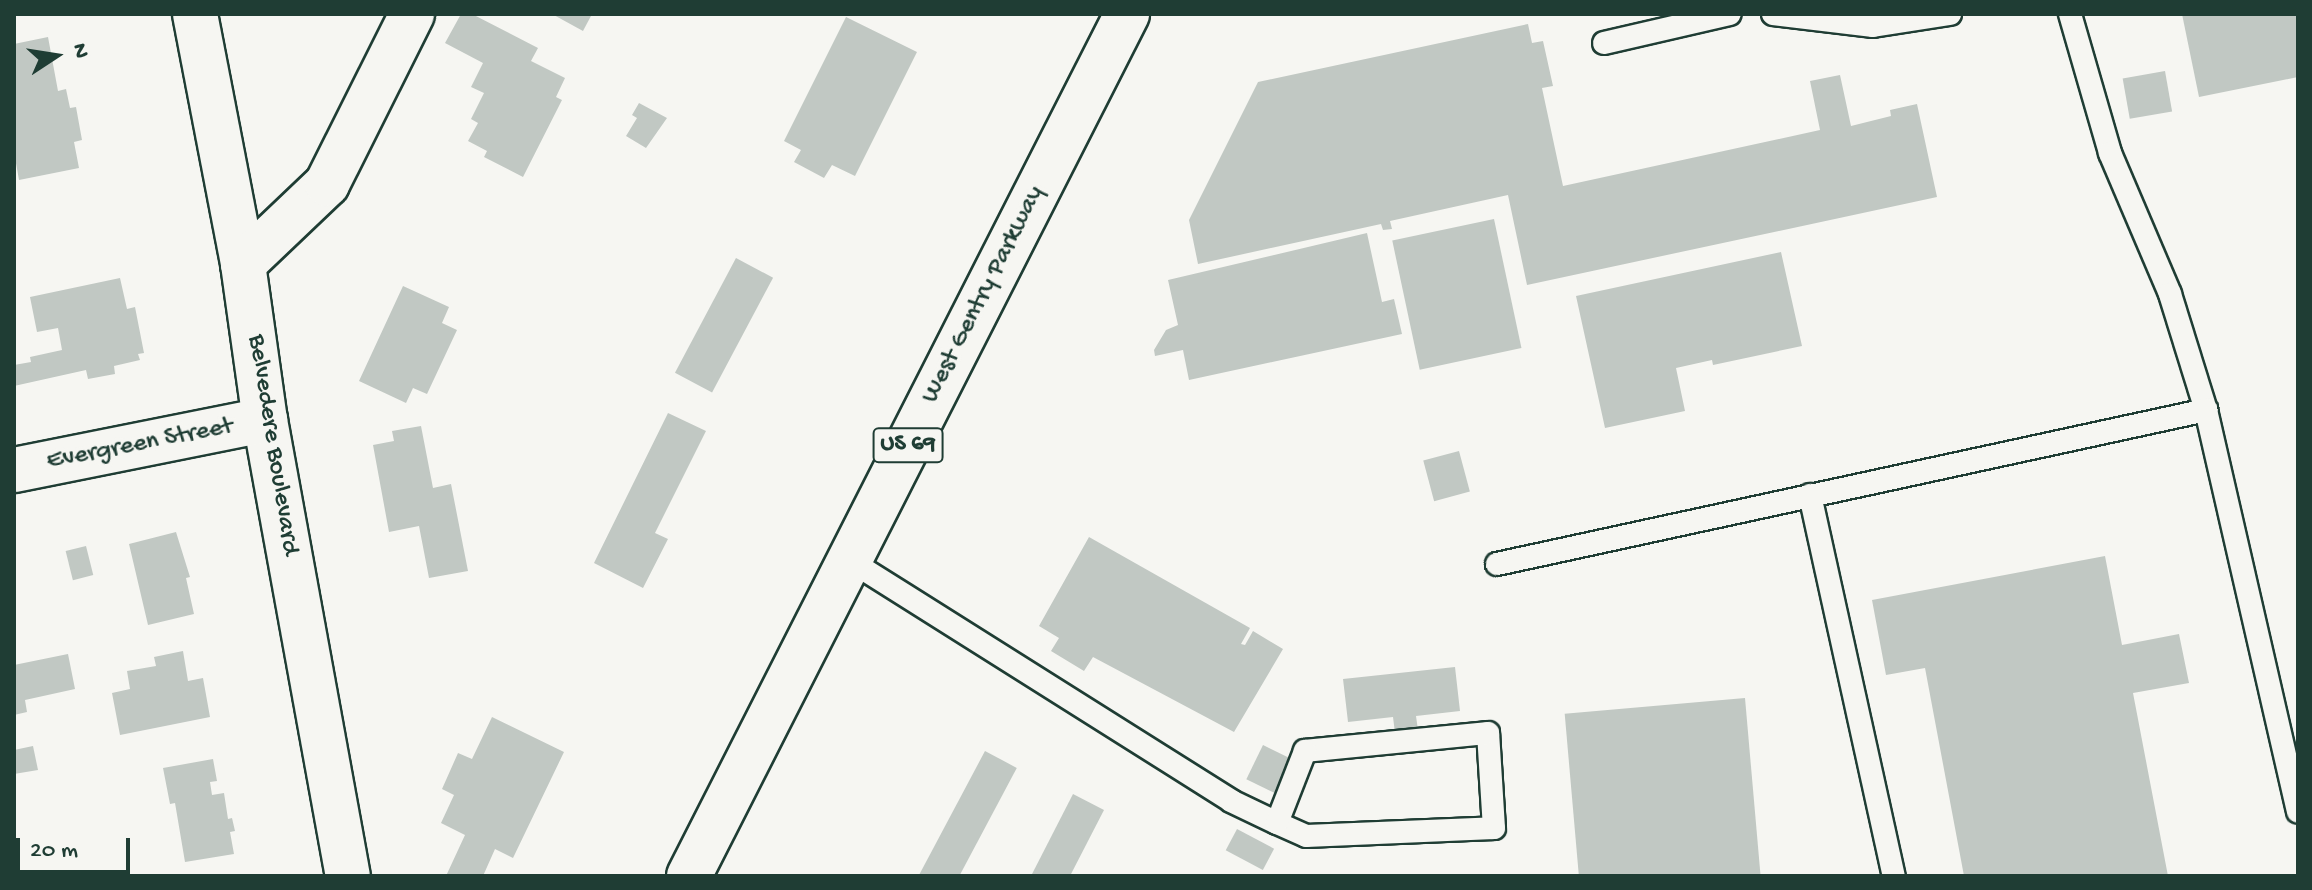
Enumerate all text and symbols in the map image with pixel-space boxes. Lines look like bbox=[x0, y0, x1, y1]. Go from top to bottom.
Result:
north arrow bbox=[16, 16, 96, 96]
text: N bbox=[65, 41, 94, 61]
street label: West Gentry Parkway bbox=[916, 181, 1052, 409]
street label: Belvedere Boulevard bbox=[239, 332, 305, 558]
street label: Evergreen Street bbox=[44, 412, 236, 478]
road number: US 69 bbox=[872, 425, 944, 465]
scale bar bbox=[20, 822, 134, 872]
text: 20 m bbox=[30, 837, 78, 866]

